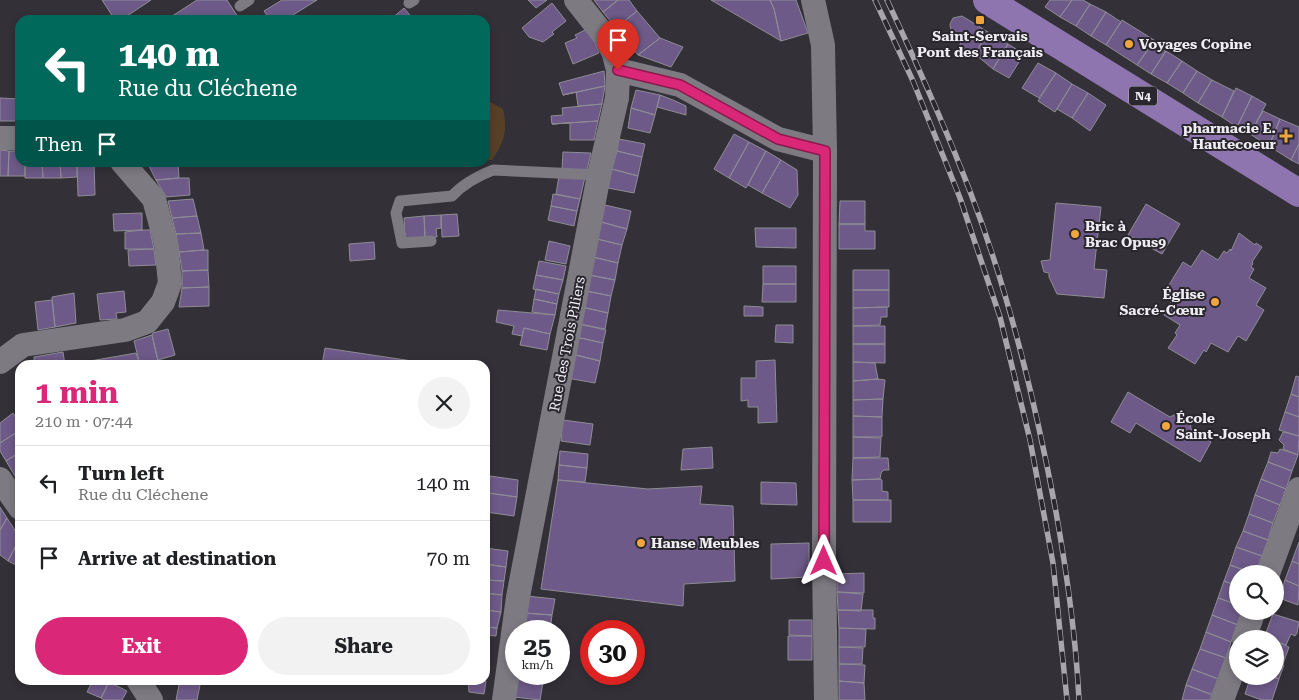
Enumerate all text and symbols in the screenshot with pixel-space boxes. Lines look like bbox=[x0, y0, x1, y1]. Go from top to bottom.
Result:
marker: Saint-Servais Pont des Français bbox=[974, 14, 986, 26]
pin bbox=[597, 19, 639, 70]
icon: arrive bbox=[604, 26, 632, 54]
place label: Saint-Servais Pont des Français bbox=[917, 28, 1043, 60]
text: 140 m bbox=[118, 34, 219, 75]
icon: left bbox=[35, 35, 100, 100]
place label: Voyages Copine bbox=[1139, 36, 1251, 52]
marker: Voyages Copine bbox=[1123, 38, 1135, 50]
text: Rue du Cléchene bbox=[118, 76, 297, 101]
road number: N4 bbox=[1129, 86, 1157, 105]
place label: pharmacie E. Hautecoeur bbox=[1183, 120, 1277, 152]
icon: arrive bbox=[93, 130, 121, 158]
marker: pharmacie E. Hautecoeur bbox=[1280, 130, 1292, 142]
text: Then bbox=[35, 133, 83, 156]
place label: Bric à Brac Opus9 bbox=[1085, 218, 1166, 250]
marker: Bric à Brac Opus9 bbox=[1069, 228, 1081, 240]
street label: Rue des Trois Piliers bbox=[546, 275, 588, 413]
place label: Église Sacré-Cœur bbox=[1119, 286, 1206, 318]
marker: Église Sacré-Cœur bbox=[1209, 296, 1221, 308]
text: 1 min bbox=[35, 375, 118, 410]
button: close bbox=[418, 377, 470, 429]
place label: École Saint-Joseph bbox=[1176, 410, 1271, 442]
text: 210 m · 07:44 bbox=[35, 412, 133, 431]
marker: École Saint-Joseph bbox=[1160, 420, 1172, 432]
text: Turn left bbox=[78, 462, 164, 485]
icon: left bbox=[35, 469, 63, 497]
text: 140 m bbox=[416, 472, 470, 495]
text: Rue du Cléchene bbox=[78, 485, 208, 504]
position arrow bbox=[797, 534, 849, 586]
place label: Hanse Meubles bbox=[651, 535, 759, 551]
marker: Hanse Meubles bbox=[635, 537, 647, 549]
icon: arrive bbox=[35, 544, 63, 572]
text: Arrive at destination bbox=[78, 547, 276, 570]
text: 70 m bbox=[427, 547, 470, 570]
map controls bbox=[1229, 565, 1284, 685]
button: search bbox=[1229, 565, 1284, 620]
button: Exit bbox=[35, 617, 248, 675]
button: Share bbox=[258, 617, 470, 675]
speed limit sign: 30 bbox=[580, 620, 645, 685]
button: layers bbox=[1229, 630, 1284, 685]
text: 25 bbox=[523, 632, 552, 661]
text: km/h bbox=[521, 658, 554, 672]

